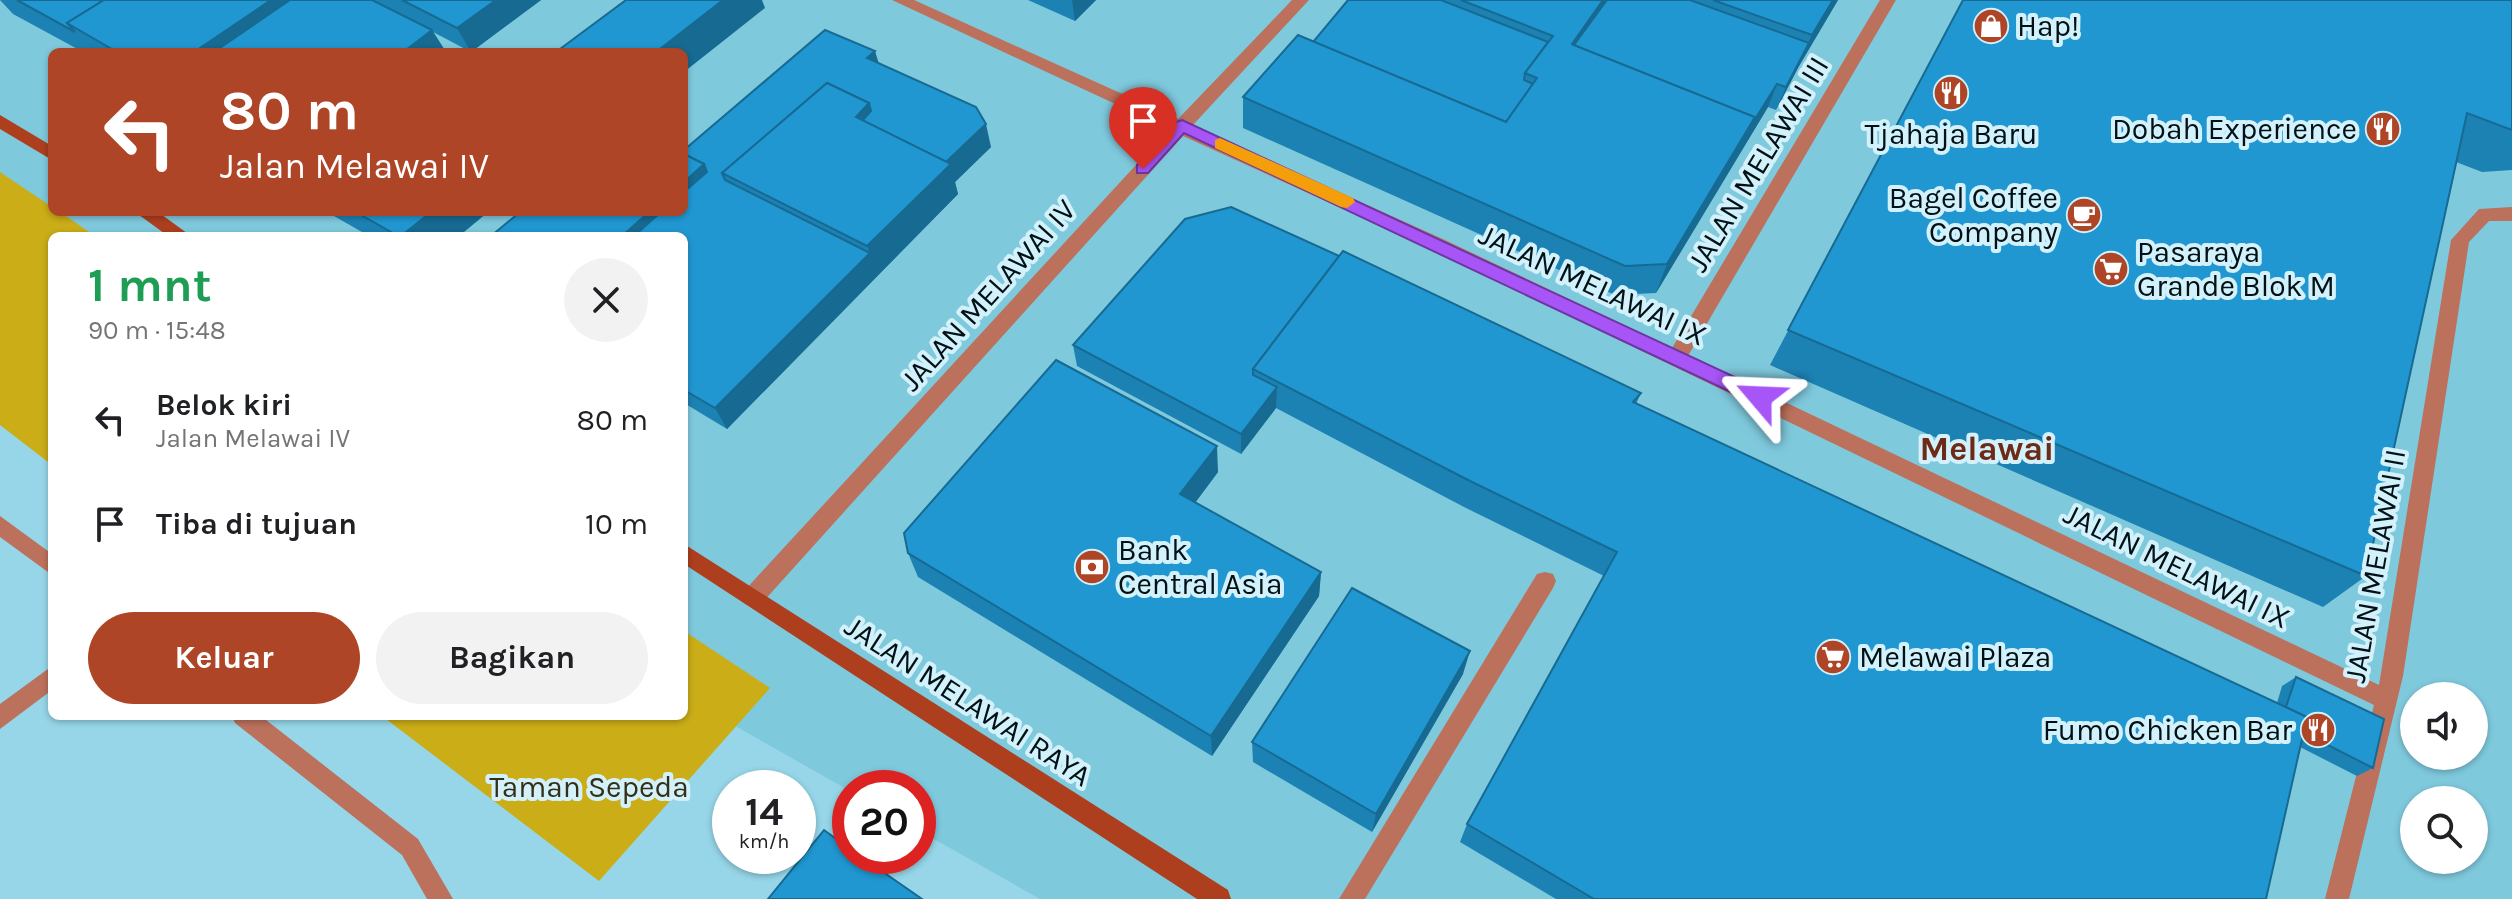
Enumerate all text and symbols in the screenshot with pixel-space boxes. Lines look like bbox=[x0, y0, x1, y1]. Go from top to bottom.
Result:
shop icon: Hap! bbox=[1972, 7, 2010, 45]
place label: Hap! bbox=[2017, 8, 2079, 44]
street label: JALAN MELAWAI III bbox=[1680, 50, 1836, 278]
restaurant icon: Tjahaja Baru bbox=[1932, 74, 1970, 112]
text: 80 m bbox=[220, 78, 359, 143]
icon: left bbox=[88, 80, 192, 184]
pin bbox=[1109, 87, 1177, 169]
icon: arrive bbox=[1121, 99, 1165, 143]
restaurant icon: Dobah Experience bbox=[2364, 110, 2402, 148]
place label: Dobah Experience bbox=[2112, 111, 2357, 147]
place label: Tjahaja Baru bbox=[1865, 116, 2037, 152]
text: Jalan Melawai IV bbox=[220, 145, 489, 187]
place label: Bagel Coffee Company bbox=[1889, 180, 2058, 250]
street label: JALAN MELAWAI IV bbox=[893, 192, 1083, 398]
cafe icon: Bagel Coffee Company bbox=[2065, 196, 2103, 234]
street label: JALAN MELAWAI IX bbox=[1473, 216, 1713, 354]
place label: Pasaraya Grande Blok M bbox=[2137, 234, 2335, 304]
supermarket icon: Pasaraya Grande Blok M bbox=[2092, 250, 2130, 288]
text: 1 mnt bbox=[88, 257, 212, 313]
button: close bbox=[564, 258, 648, 342]
text: 90 m · 15:48 bbox=[88, 315, 226, 346]
position arrow bbox=[1718, 355, 1802, 439]
text: Belok kiri bbox=[156, 387, 292, 423]
icon: left bbox=[88, 398, 132, 442]
text: 80 m bbox=[577, 402, 648, 438]
text: Jalan Melawai IV bbox=[156, 423, 350, 454]
district label: Melawai bbox=[1920, 429, 2054, 469]
street label: JALAN MELAWAI II bbox=[2337, 446, 2413, 686]
street label: JALAN MELAWAI IX bbox=[2058, 496, 2296, 636]
icon: arrive bbox=[88, 502, 132, 546]
text: Tiba di tujuan bbox=[156, 506, 357, 542]
text: 10 m bbox=[585, 506, 648, 542]
place label: Bank Central Asia bbox=[1118, 532, 1283, 602]
bank icon: Bank Central Asia bbox=[1073, 548, 1111, 586]
street label: JALAN MELAWAI RAYA bbox=[838, 608, 1098, 794]
button: Keluar bbox=[88, 612, 360, 704]
button: Bagikan bbox=[376, 612, 648, 704]
supermarket icon: Melawai Plaza bbox=[1814, 638, 1852, 676]
place label: Melawai Plaza bbox=[1859, 639, 2051, 675]
map controls bbox=[2400, 682, 2488, 874]
button: sound bbox=[2400, 682, 2488, 770]
restaurant icon: Fumo Chicken Bar bbox=[2299, 711, 2337, 749]
place label: Fumo Chicken Bar bbox=[2043, 712, 2292, 748]
park label: Taman Sepeda bbox=[489, 769, 689, 805]
speed limit sign: 20 bbox=[832, 770, 936, 874]
button: search bbox=[2400, 786, 2488, 874]
text: 14 bbox=[745, 788, 783, 835]
text: km/h bbox=[739, 830, 789, 853]

